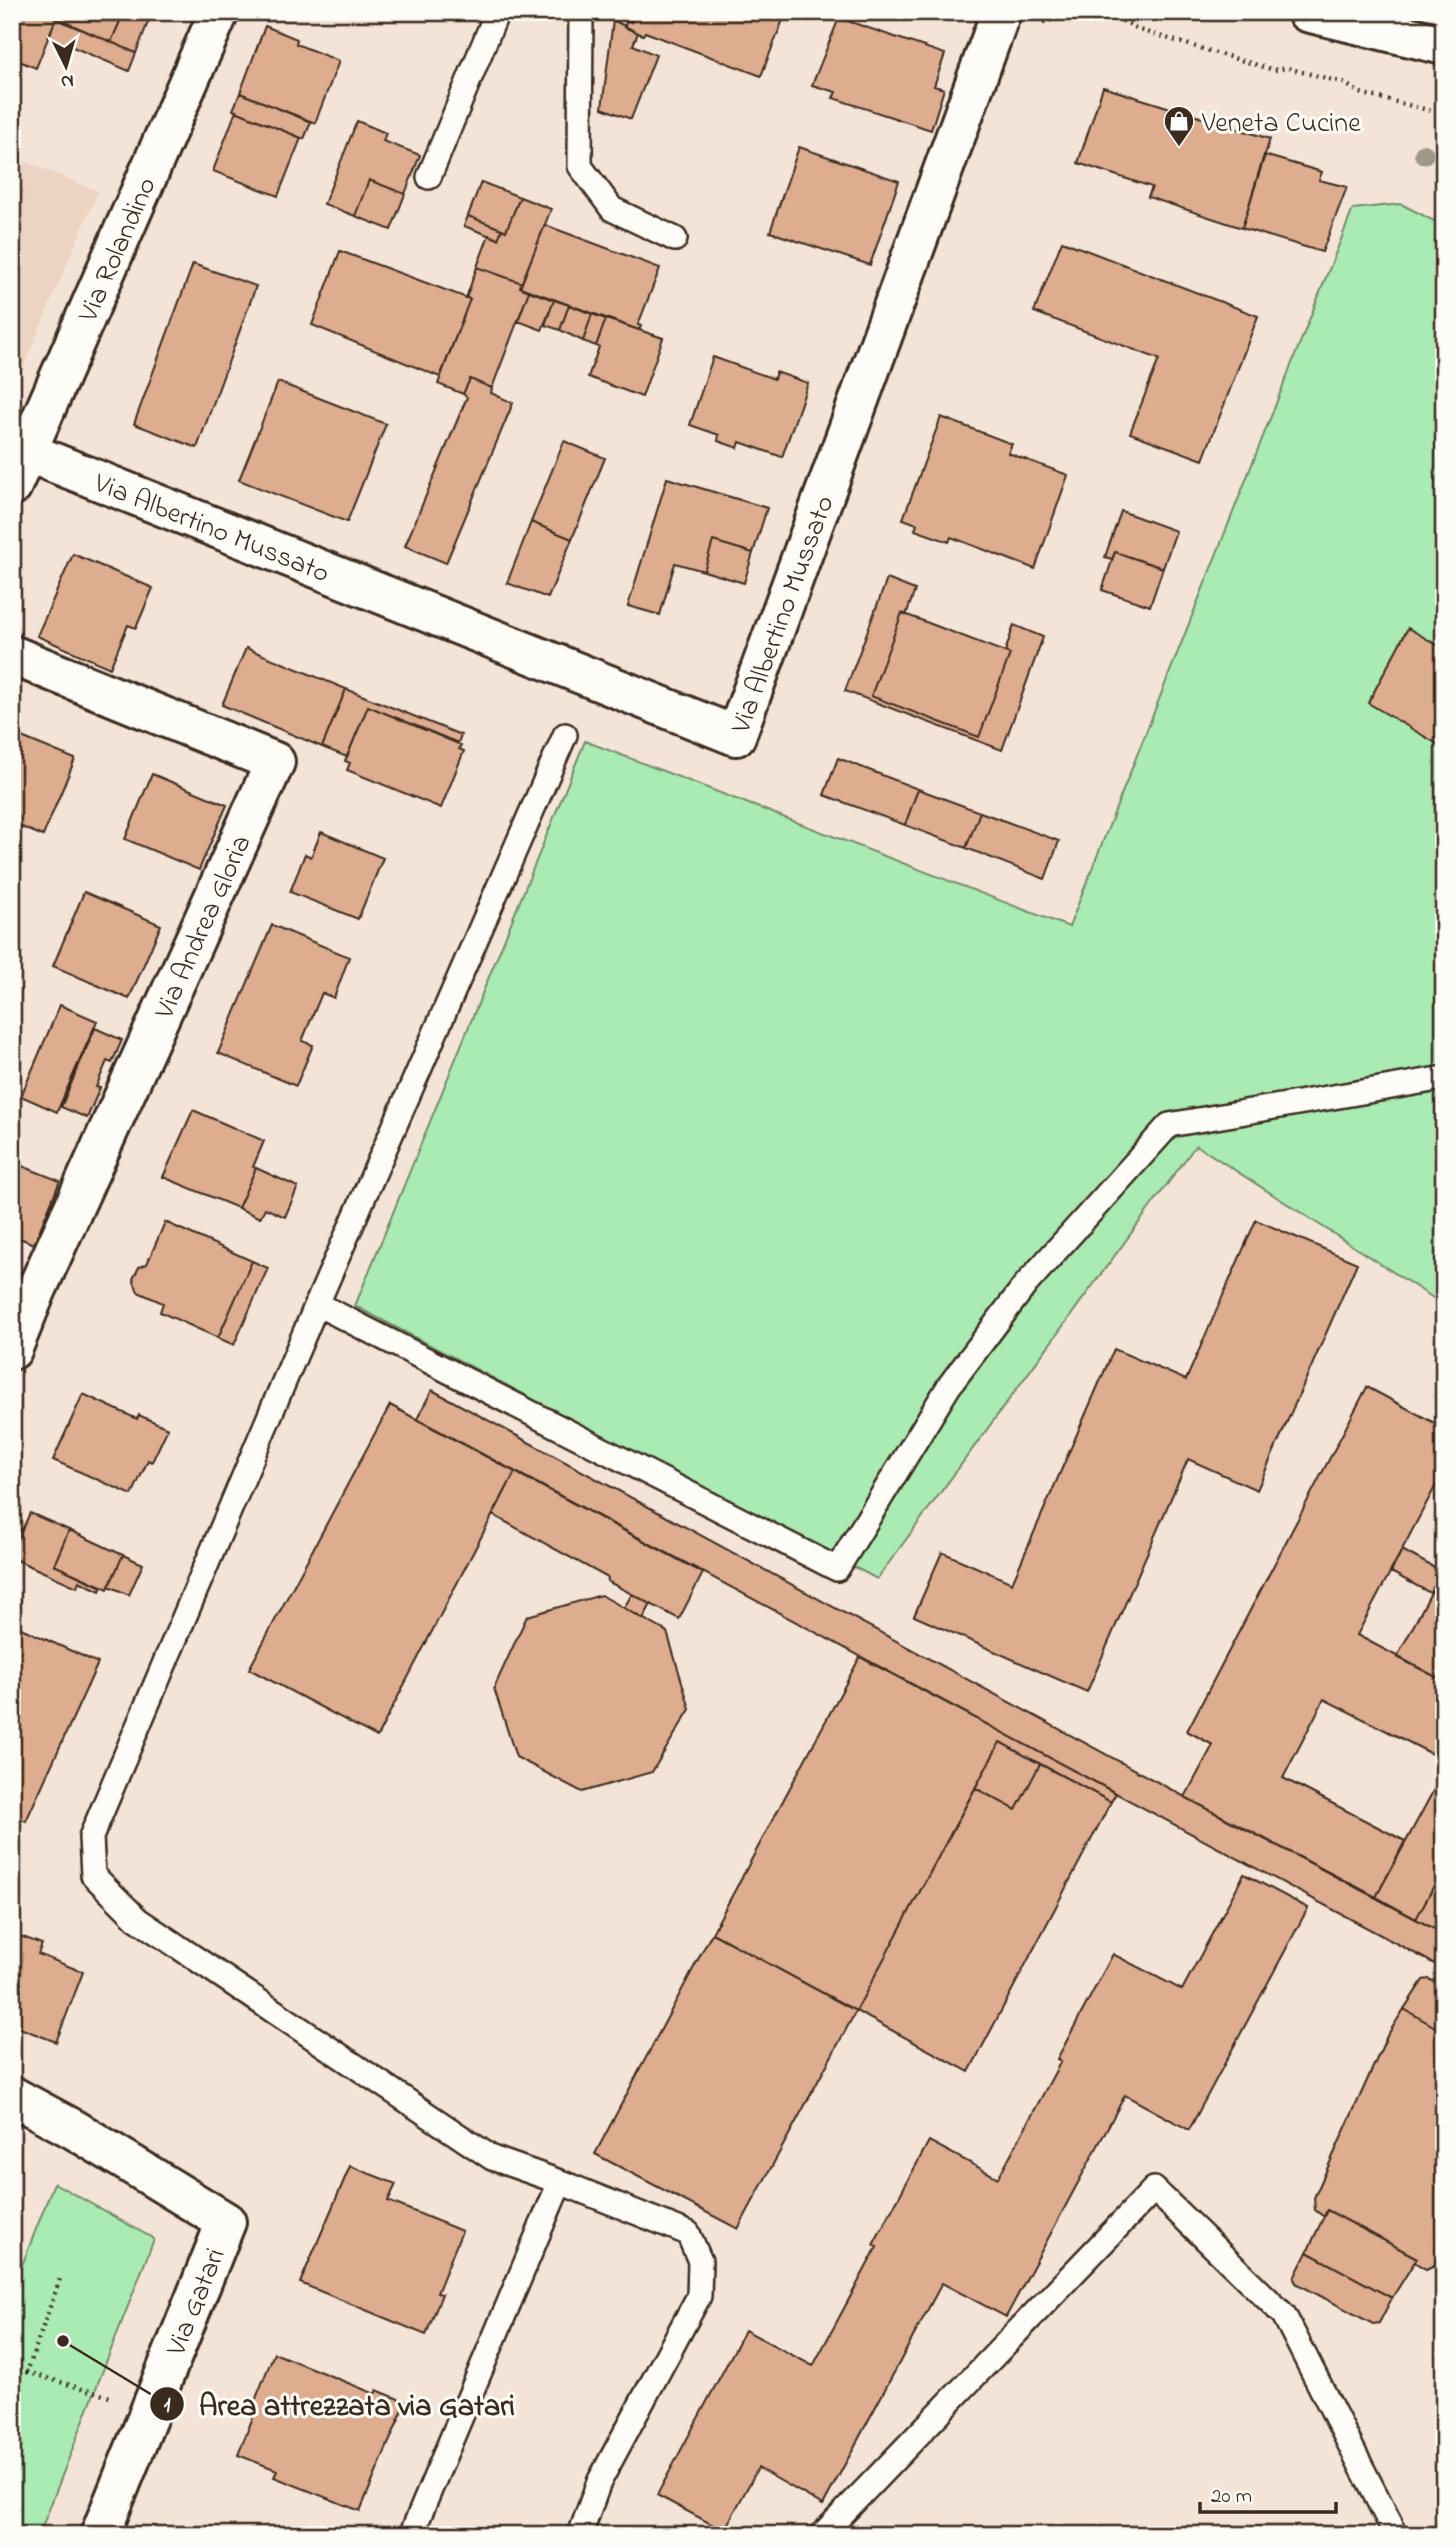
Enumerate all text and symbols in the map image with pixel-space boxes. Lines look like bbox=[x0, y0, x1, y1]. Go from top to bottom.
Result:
north arrow bbox=[32, 32, 102, 102]
text: N bbox=[60, 66, 75, 94]
shop icon: Veneta Cucine bbox=[1162, 104, 1196, 148]
place label: Veneta Cucine bbox=[1201, 104, 1361, 145]
street label: Via Rolandino bbox=[69, 171, 168, 330]
street label: Via Albertino Mussato bbox=[87, 464, 335, 595]
street label: Via Albertino Mussato bbox=[721, 490, 846, 740]
street label: Via Andrea Gloria bbox=[145, 829, 263, 1027]
street label: Via Gatari bbox=[157, 2242, 237, 2363]
callout: Area attrezzata via Gatari bbox=[150, 2379, 529, 2430]
text: Area attrezzata via Gatari bbox=[199, 2386, 515, 2430]
text: 1 bbox=[164, 2391, 171, 2421]
scale bar bbox=[1200, 2470, 1337, 2514]
text: 20 m bbox=[1211, 2482, 1252, 2512]

